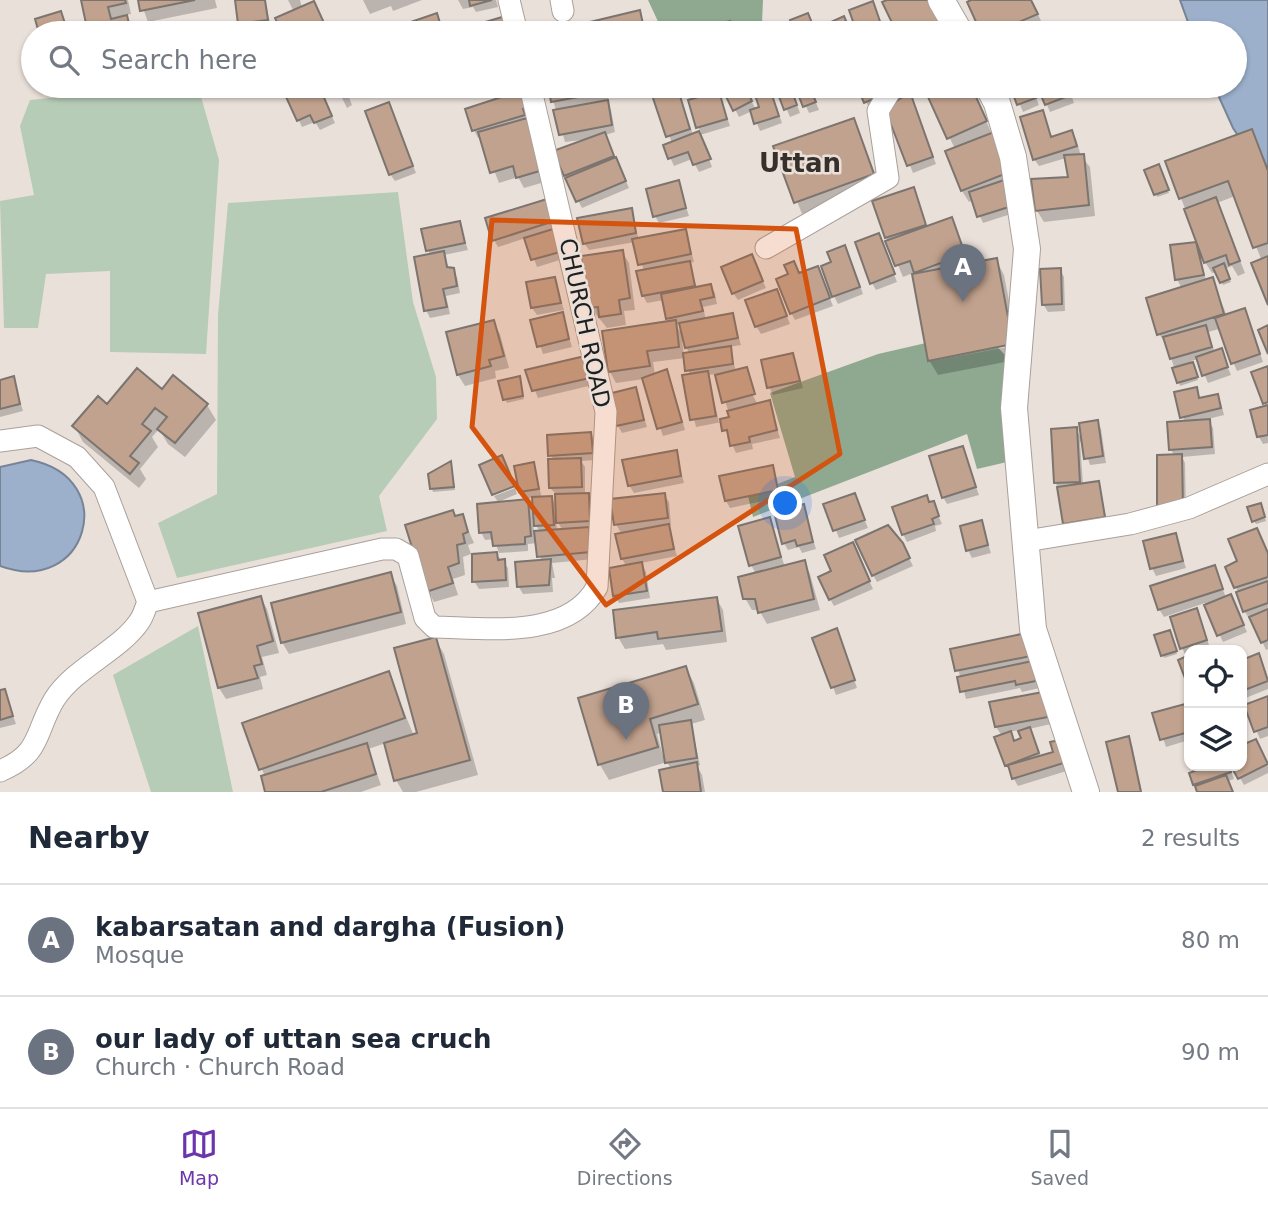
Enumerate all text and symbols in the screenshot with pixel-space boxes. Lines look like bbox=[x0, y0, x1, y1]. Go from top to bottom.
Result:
search box bbox=[21, 21, 1247, 98]
icon: search bbox=[45, 41, 83, 79]
text: Search here bbox=[101, 45, 257, 75]
district label: Uttan bbox=[759, 148, 841, 178]
street label: CHURCH ROAD bbox=[554, 236, 616, 410]
pin: A bbox=[940, 244, 986, 302]
your location bbox=[768, 486, 802, 520]
map controls bbox=[1184, 645, 1247, 771]
button: locate bbox=[1184, 645, 1247, 708]
pin: B bbox=[603, 682, 649, 740]
button: layers bbox=[1184, 708, 1247, 771]
text: Nearby bbox=[28, 820, 150, 855]
text: 2 results bbox=[1141, 825, 1240, 851]
text: kabarsatan and dargha (Fusion) bbox=[95, 912, 565, 942]
text: A bbox=[42, 927, 60, 953]
text: 80 m bbox=[1181, 927, 1240, 953]
text: Mosque bbox=[95, 942, 184, 968]
text: our lady of uttan sea cruch bbox=[95, 1024, 491, 1054]
text: B bbox=[42, 1039, 60, 1065]
text: 90 m bbox=[1181, 1039, 1240, 1065]
text: Church · Church Road bbox=[95, 1054, 345, 1080]
tab: Map bbox=[179, 1125, 219, 1189]
tab: Directions bbox=[577, 1125, 673, 1189]
tab: Saved bbox=[1030, 1125, 1089, 1189]

